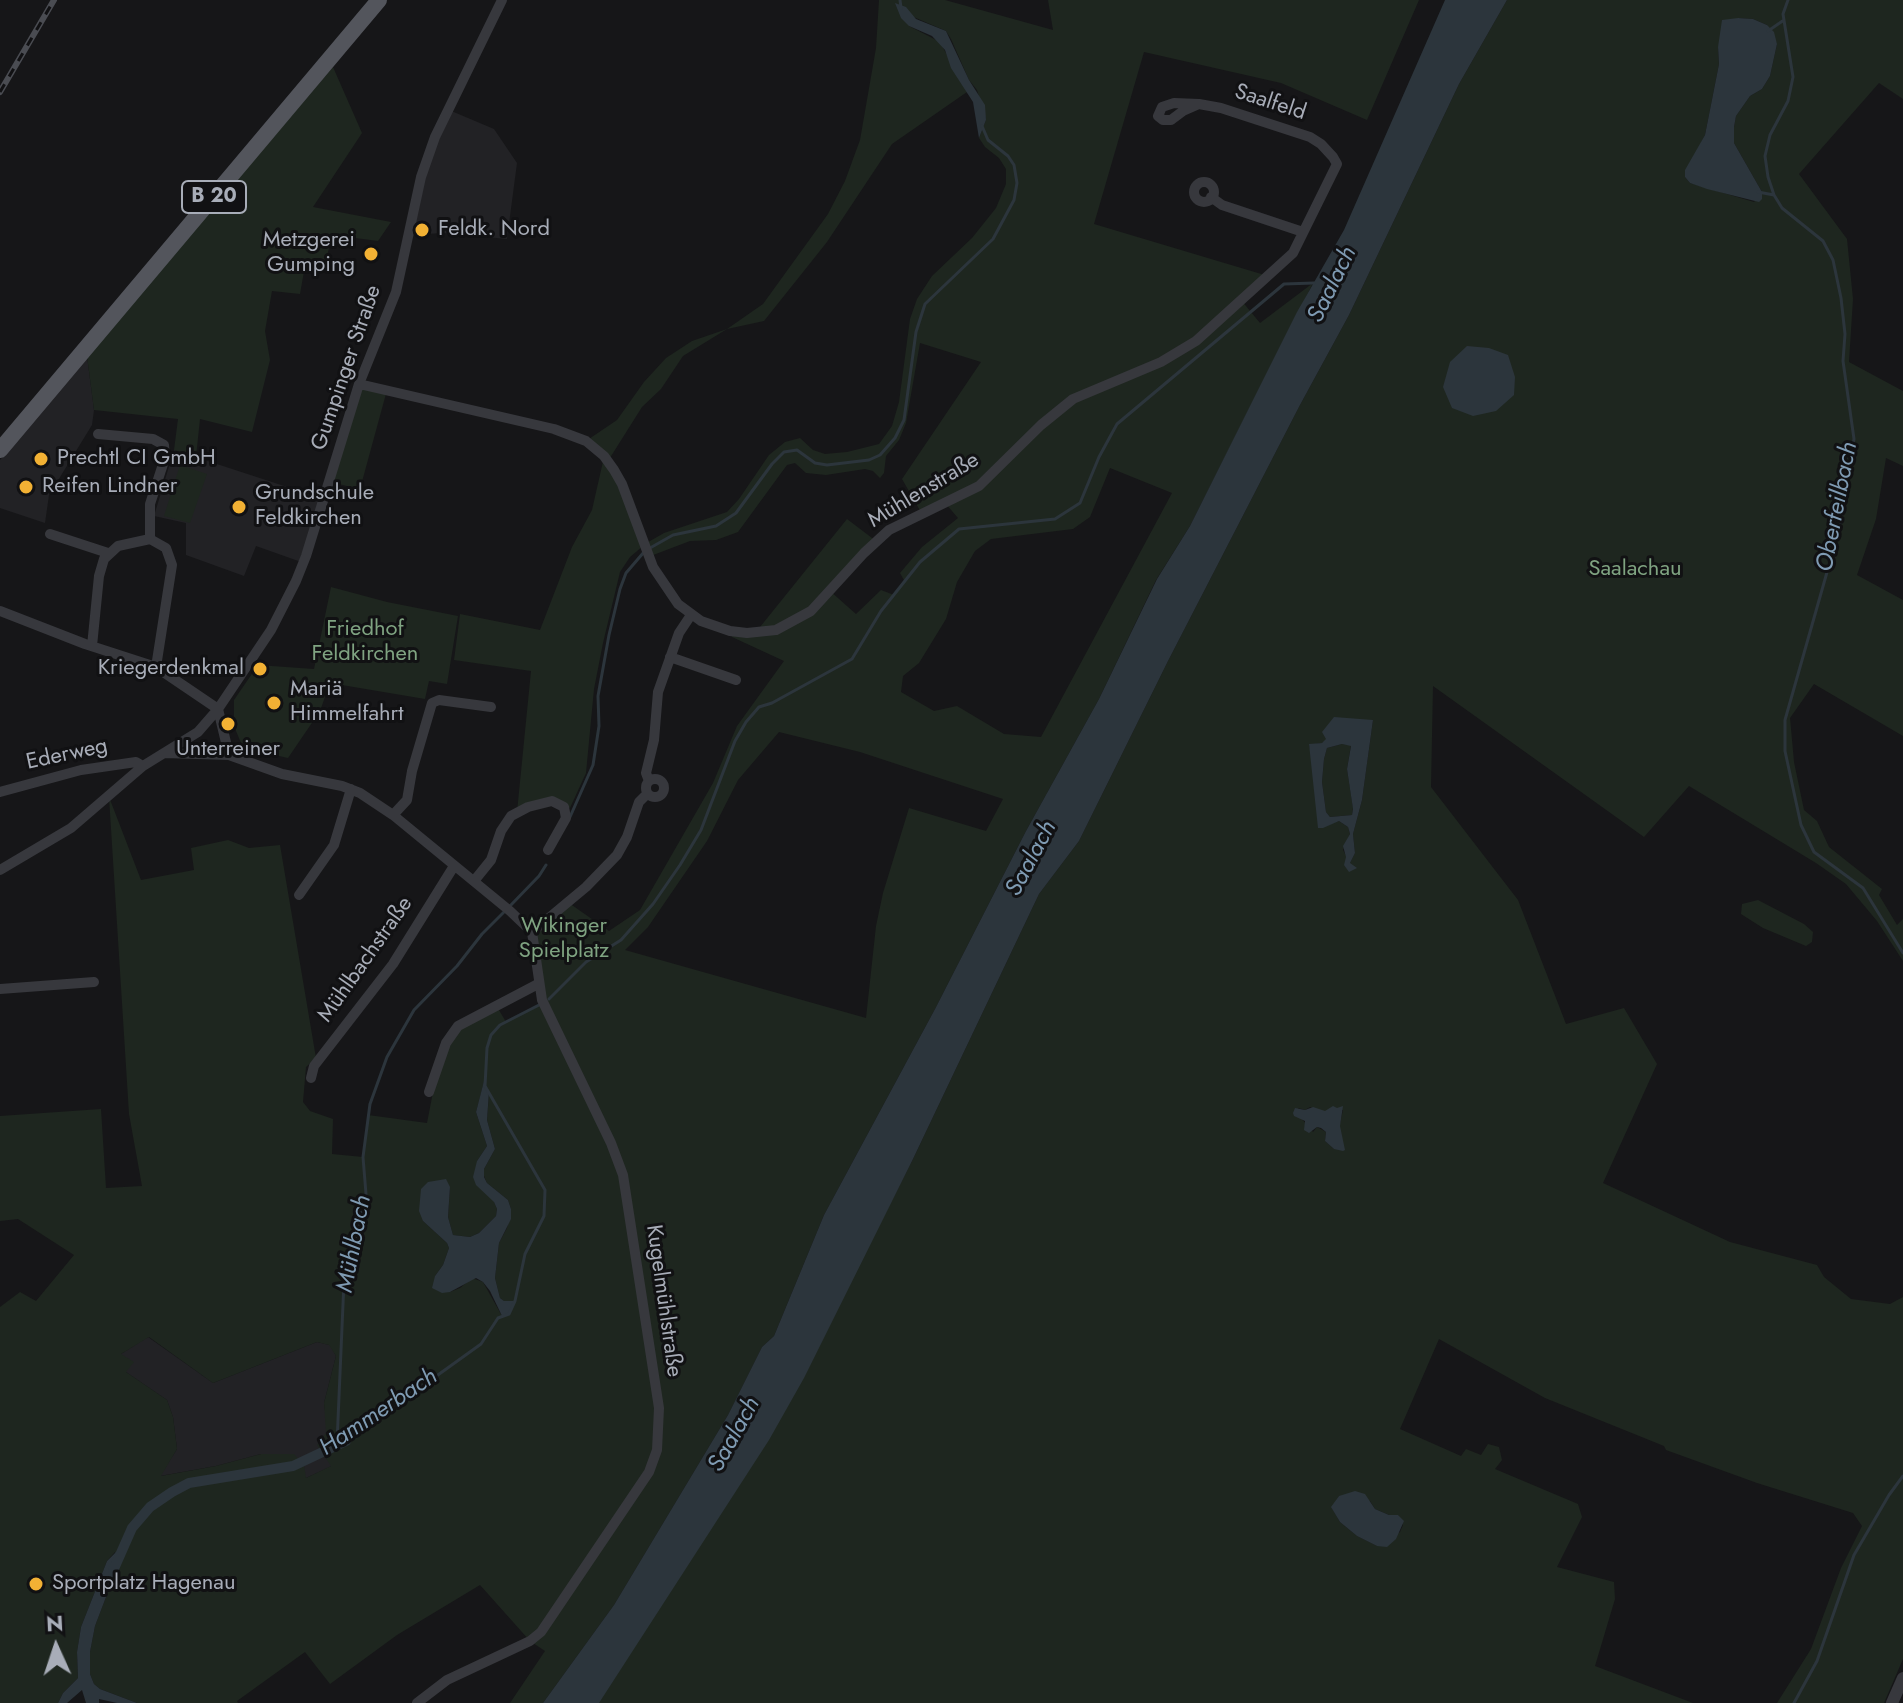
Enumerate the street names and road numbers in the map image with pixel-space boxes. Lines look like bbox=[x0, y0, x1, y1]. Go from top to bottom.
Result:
street label: Saalfeld bbox=[1231, 79, 1309, 127]
road number: B 20 bbox=[182, 181, 246, 213]
street label: Gumpinger Straße bbox=[306, 282, 388, 454]
street label: Mühlenstraße bbox=[864, 448, 984, 534]
street label: Ederweg bbox=[24, 733, 110, 777]
street label: Mühlbachstraße bbox=[313, 892, 419, 1028]
street label: Kugelmühlstraße bbox=[639, 1223, 687, 1379]

